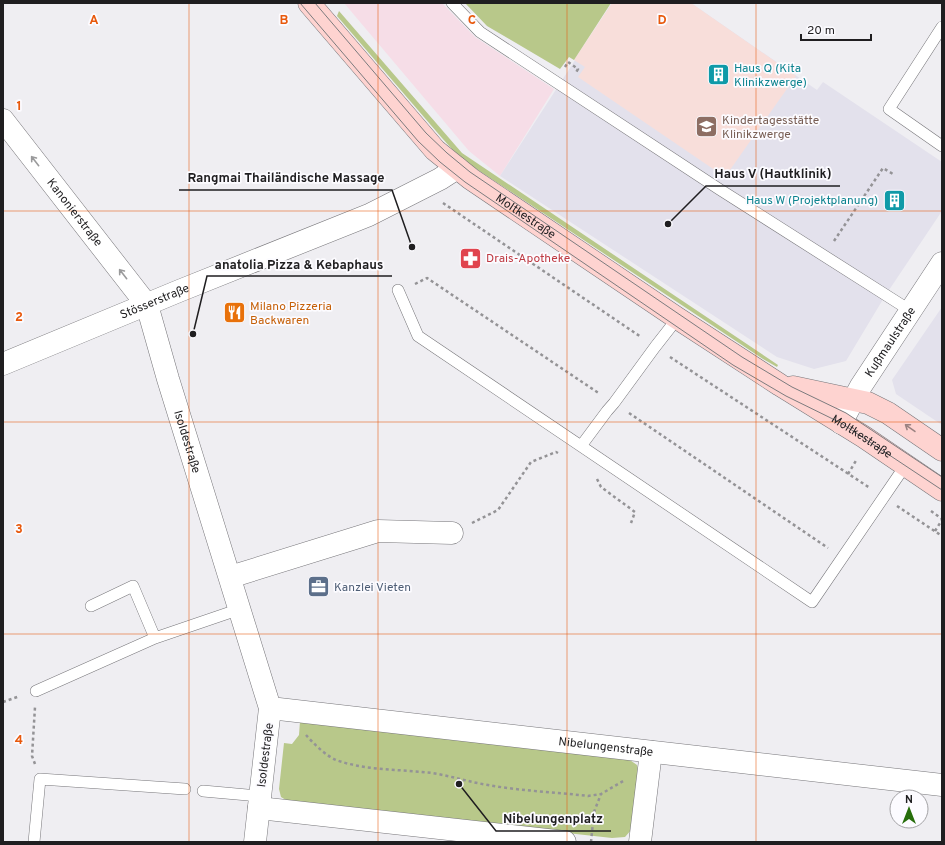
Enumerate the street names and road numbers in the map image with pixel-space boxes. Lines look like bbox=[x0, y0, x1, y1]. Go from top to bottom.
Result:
street label: Kanonierstraße bbox=[43, 176, 106, 250]
street label: Moltkestraße bbox=[492, 191, 559, 243]
street label: Stösserstraße bbox=[118, 281, 192, 324]
street label: Kußmaulstraße bbox=[862, 304, 920, 381]
street label: Isoldestraße bbox=[169, 409, 204, 475]
street label: Moltkestraße bbox=[828, 412, 895, 463]
street label: Isoldestraße bbox=[254, 722, 278, 788]
street label: Nibelungenstraße bbox=[557, 734, 654, 761]

